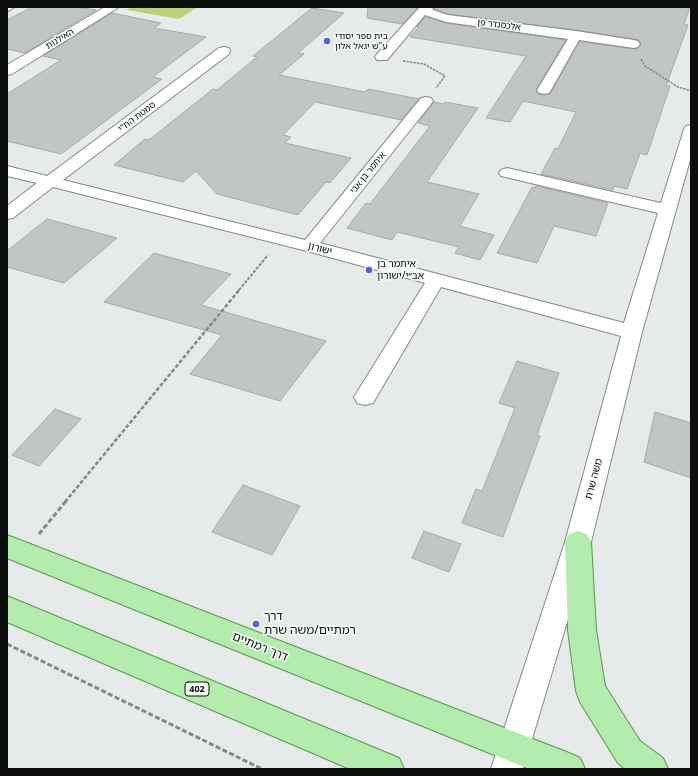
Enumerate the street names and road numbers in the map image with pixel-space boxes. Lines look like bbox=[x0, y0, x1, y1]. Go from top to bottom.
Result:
street label: אלכסנדר פן bbox=[477, 17, 521, 33]
street label: האילנות bbox=[44, 26, 76, 52]
street label: סמטת הח"י bbox=[116, 99, 158, 135]
street label: איתמר בן אבי bbox=[348, 150, 388, 196]
street label: ישורון bbox=[307, 240, 333, 258]
street label: משה שרת bbox=[583, 457, 605, 501]
street label: דרך רמתיים bbox=[230, 629, 290, 665]
road number: 402 bbox=[185, 682, 209, 696]

